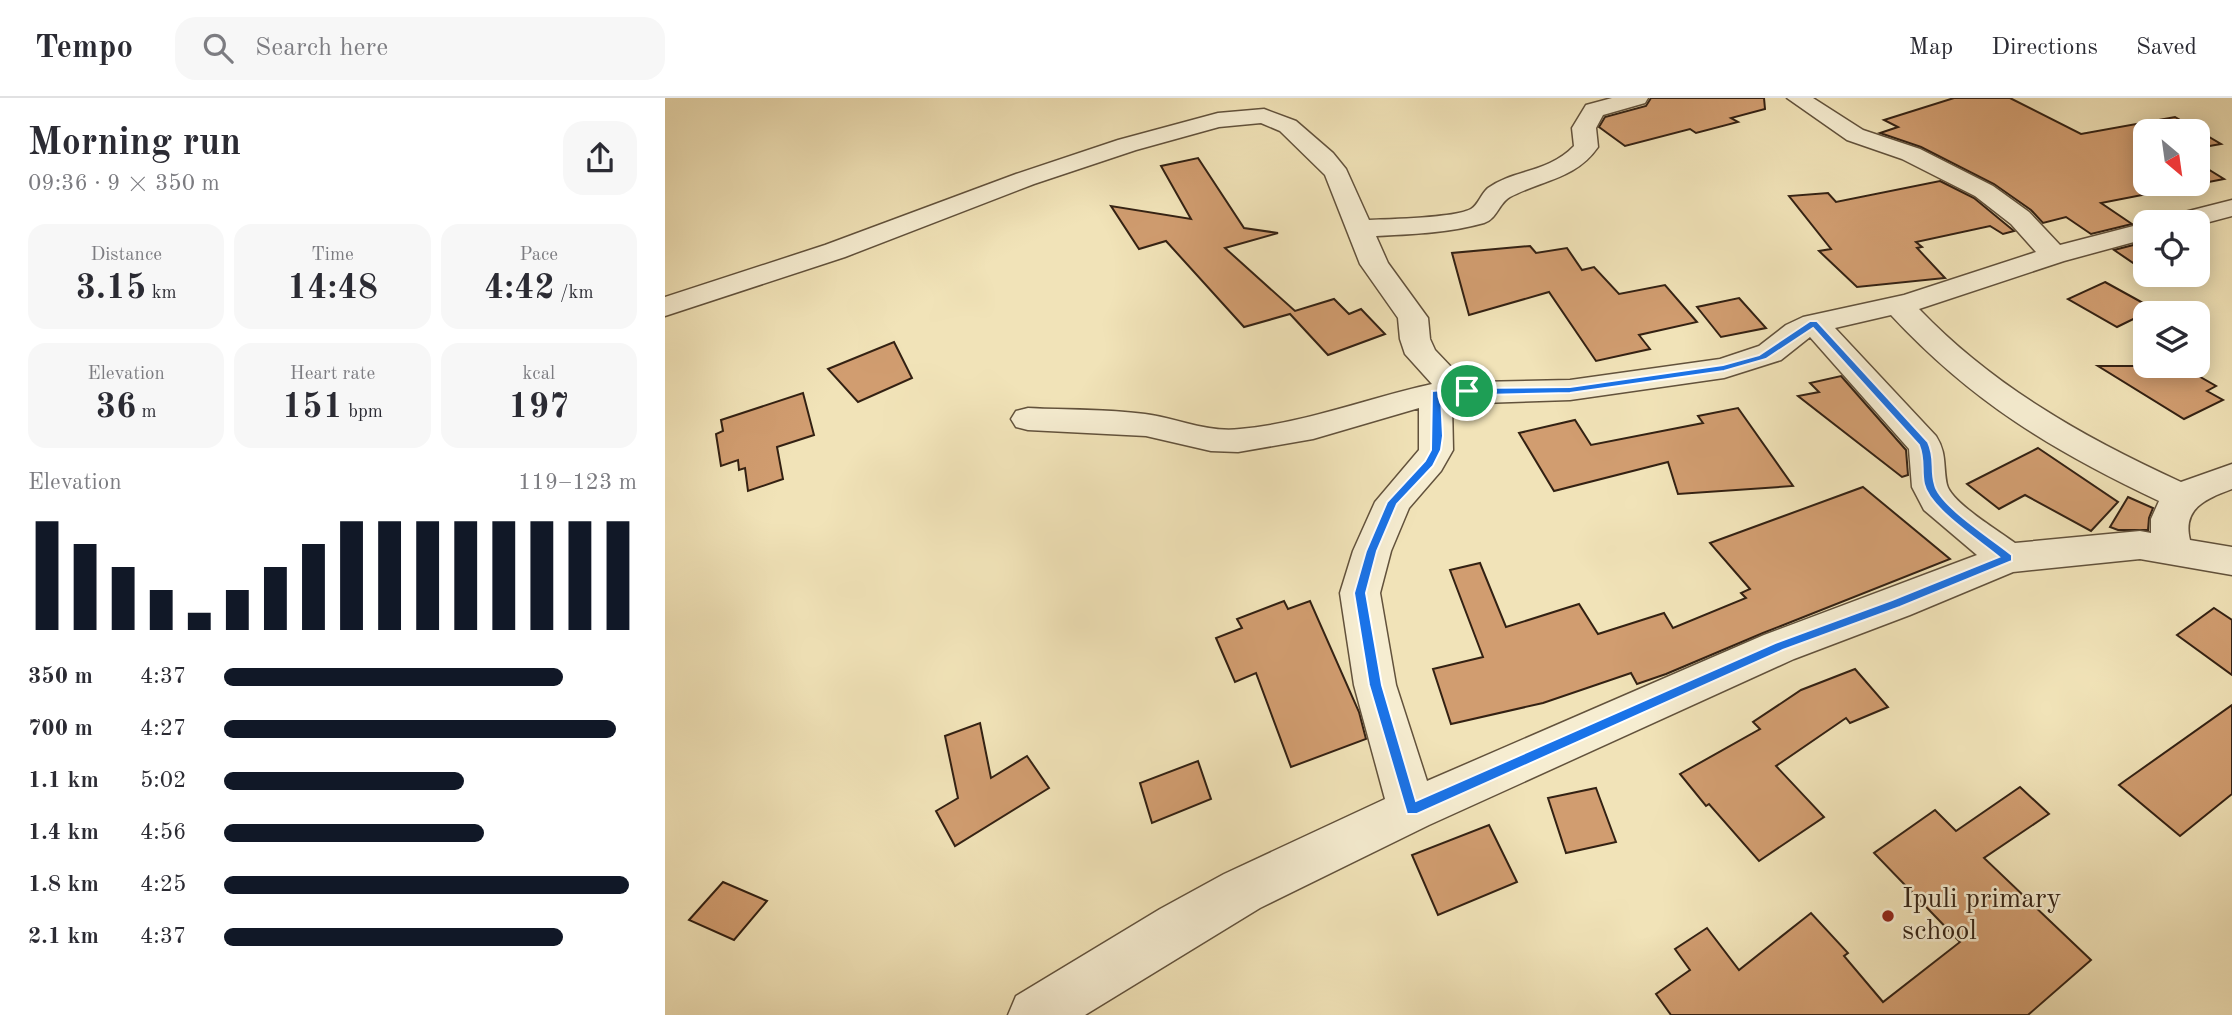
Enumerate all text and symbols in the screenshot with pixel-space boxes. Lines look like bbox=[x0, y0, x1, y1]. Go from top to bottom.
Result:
search box bbox=[175, 17, 665, 80]
icon: search bbox=[199, 29, 237, 67]
text: Tempo bbox=[35, 32, 133, 65]
text: Search here bbox=[255, 35, 388, 61]
text: Map bbox=[1909, 36, 1953, 60]
text: Directions bbox=[1991, 36, 2098, 60]
text: Saved bbox=[2136, 36, 2197, 60]
north arrow bbox=[2133, 119, 2210, 196]
map controls bbox=[2133, 119, 2210, 378]
button: share bbox=[563, 121, 637, 195]
text: Morning run bbox=[28, 125, 241, 163]
text: 09:36 · 9 × 350 m bbox=[28, 172, 220, 195]
button: locate bbox=[2133, 210, 2210, 287]
text: Distance bbox=[90, 246, 162, 265]
text: Time bbox=[311, 246, 354, 265]
text: Pace bbox=[520, 246, 558, 265]
text: 3.15 bbox=[76, 271, 146, 306]
text: 14:48 bbox=[287, 271, 378, 306]
text: 4:42 bbox=[484, 271, 555, 306]
text: km bbox=[146, 284, 177, 303]
text: /km bbox=[555, 284, 594, 303]
button: layers bbox=[2133, 301, 2210, 378]
pin bbox=[1437, 361, 1497, 421]
text: Elevation bbox=[88, 365, 165, 384]
text: Heart rate bbox=[290, 365, 375, 384]
text: kcal bbox=[522, 365, 555, 384]
icon: arrive bbox=[1448, 372, 1486, 410]
text: 36 bbox=[96, 390, 136, 425]
text: 151 bbox=[282, 390, 343, 425]
text: 197 bbox=[508, 390, 569, 425]
text: m bbox=[136, 403, 157, 422]
text: bpm bbox=[343, 403, 383, 422]
text: Elevation bbox=[28, 471, 122, 494]
text: 119–123 m bbox=[518, 471, 637, 494]
text: 350 m bbox=[28, 665, 93, 688]
text: 4:37 bbox=[140, 665, 186, 688]
text: 700 m bbox=[28, 717, 93, 740]
text: 4:27 bbox=[140, 717, 186, 740]
text: 1.1 km bbox=[28, 769, 99, 792]
text: 5:02 bbox=[140, 769, 186, 792]
text: 1.4 km bbox=[28, 821, 99, 844]
text: 4:56 bbox=[140, 821, 186, 844]
text: 1.8 km bbox=[28, 873, 99, 896]
text: 4:25 bbox=[140, 873, 186, 896]
place label: Ipuli primary school bbox=[1902, 886, 2062, 946]
marker: Ipuli primary school bbox=[1880, 908, 1896, 924]
text: 2.1 km bbox=[28, 925, 99, 948]
text: 4:37 bbox=[140, 925, 186, 948]

